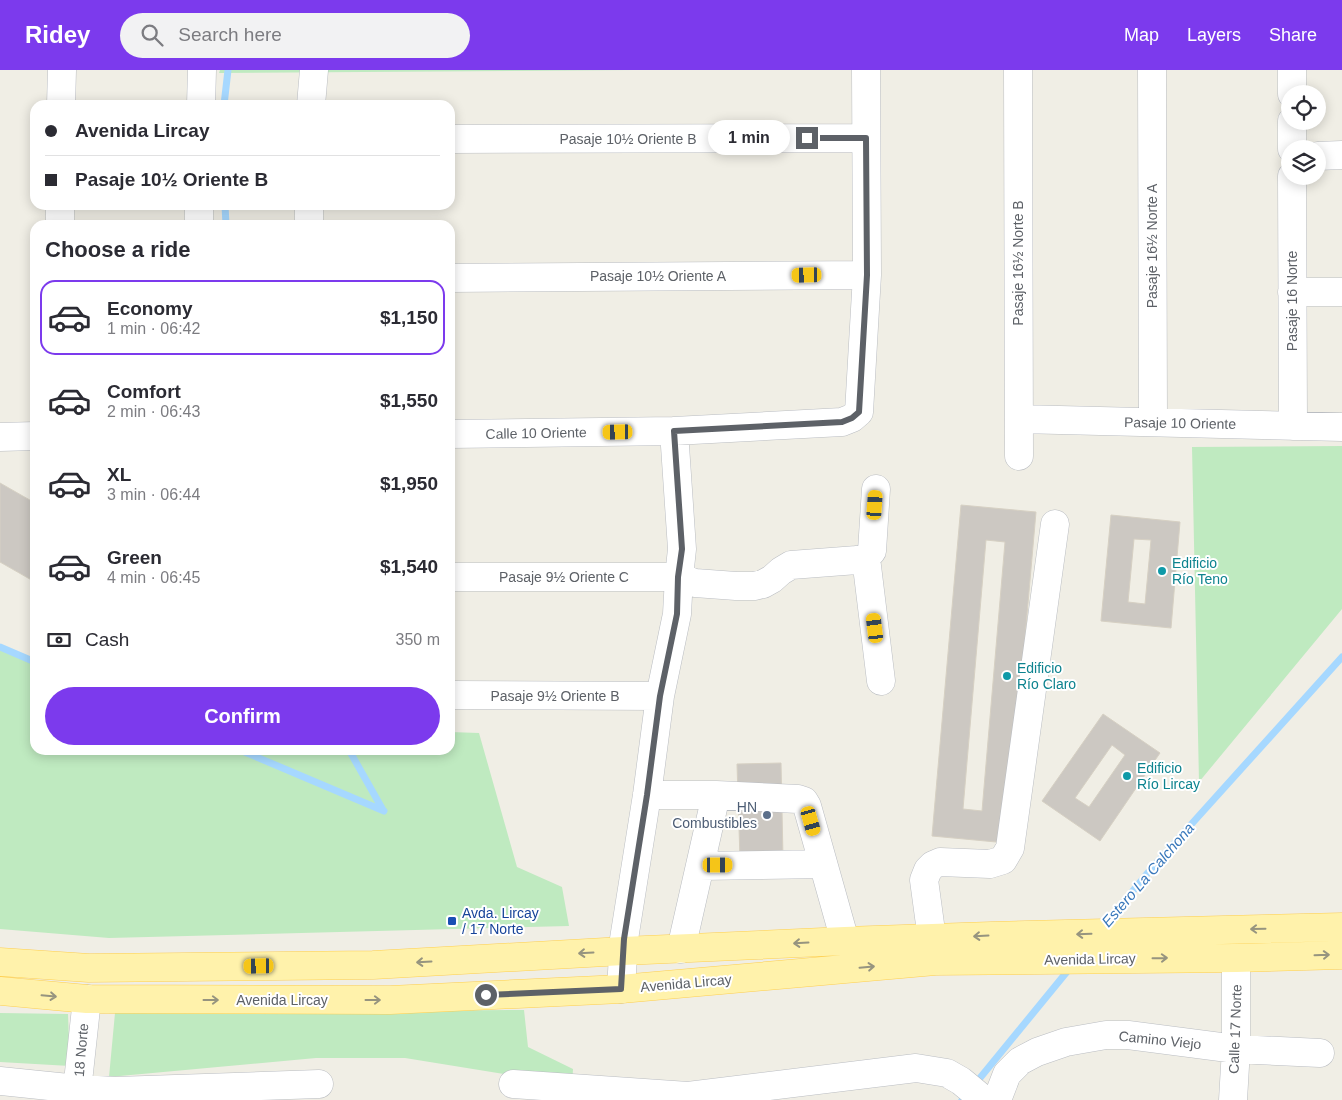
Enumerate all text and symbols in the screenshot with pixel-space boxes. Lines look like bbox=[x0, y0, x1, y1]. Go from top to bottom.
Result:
search box bbox=[120, 13, 470, 58]
text: Ridey bbox=[25, 21, 90, 48]
icon: search bbox=[138, 21, 166, 49]
text: Search here bbox=[178, 24, 282, 45]
text: Map bbox=[1124, 25, 1159, 45]
text: Layers bbox=[1187, 25, 1241, 45]
text: Share bbox=[1269, 25, 1317, 45]
map controls bbox=[1281, 85, 1326, 185]
button: locate bbox=[1281, 85, 1326, 130]
text: Avenida Lircay bbox=[75, 120, 209, 141]
callout: 1 min bbox=[707, 120, 790, 156]
route end bbox=[796, 127, 818, 149]
text: 1 min bbox=[728, 129, 770, 146]
street label: Pasaje 10½ Oriente B bbox=[560, 131, 696, 147]
button: layers bbox=[1281, 140, 1326, 185]
text: Pasaje 10½ Oriente B bbox=[75, 169, 268, 190]
street label: Pasaje 16½ Norte A bbox=[1144, 183, 1160, 308]
street label: Pasaje 16½ Norte B bbox=[1010, 200, 1026, 326]
text: Choose a ride bbox=[45, 237, 190, 262]
street label: Pasaje 16 Norte bbox=[1284, 251, 1300, 351]
car bbox=[791, 267, 822, 283]
street label: Pasaje 10½ Oriente A bbox=[590, 268, 727, 284]
icon: car bbox=[47, 295, 92, 340]
text: Economy bbox=[107, 298, 193, 319]
text: $1,150 bbox=[380, 307, 438, 328]
text: 1 min · 06:42 bbox=[107, 320, 200, 337]
icon: car bbox=[47, 378, 92, 423]
text: Comfort bbox=[107, 381, 181, 402]
text: $1,550 bbox=[380, 390, 438, 411]
text: 2 min · 06:43 bbox=[107, 403, 200, 420]
street label: Pasaje 10 Oriente bbox=[1124, 414, 1236, 432]
street label: Calle 10 Oriente bbox=[485, 424, 587, 442]
car bbox=[602, 424, 633, 440]
icon: car bbox=[47, 461, 92, 506]
text: XL bbox=[107, 464, 131, 485]
text: $1,950 bbox=[380, 473, 438, 494]
text: 3 min · 06:44 bbox=[107, 486, 200, 503]
car bbox=[866, 490, 883, 520]
icon: car bbox=[47, 544, 92, 589]
text: Green bbox=[107, 547, 162, 568]
place label: Edificio Río Teno bbox=[1172, 555, 1228, 587]
text: $1,540 bbox=[380, 556, 438, 577]
marker: Edificio Río Teno bbox=[1156, 565, 1168, 577]
text: 4 min · 06:45 bbox=[107, 569, 200, 586]
street label: Pasaje 9½ Oriente C bbox=[499, 569, 629, 585]
car bbox=[865, 612, 884, 644]
icon: cash bbox=[45, 626, 73, 654]
text: Cash bbox=[85, 629, 129, 650]
text: 350 m bbox=[396, 631, 440, 648]
place label: Edificio Río Claro bbox=[1017, 660, 1076, 692]
marker: Edificio Río Claro bbox=[1001, 670, 1013, 682]
button: Confirm bbox=[45, 687, 440, 745]
street label: Pasaje 9½ Oriente B bbox=[490, 688, 620, 704]
place label: Edificio Río Lircay bbox=[1137, 760, 1200, 792]
marker: Edificio Río Lircay bbox=[1121, 770, 1133, 782]
place label: HN Combustibles bbox=[672, 799, 757, 831]
car bbox=[799, 805, 822, 837]
marker: HN Combustibles bbox=[761, 809, 773, 821]
water label: Estero La Calchona bbox=[1098, 819, 1197, 930]
car bbox=[703, 858, 733, 873]
place label: Avda. Lircay / 17 Norte bbox=[462, 905, 539, 937]
marker: Avda. Lircay / 17 Norte bbox=[446, 915, 458, 927]
one-way arrow bbox=[1251, 925, 1267, 934]
one-way arrow bbox=[1076, 929, 1092, 938]
one-way arrow bbox=[973, 932, 989, 941]
one-way arrow bbox=[793, 939, 809, 948]
one-way arrow bbox=[578, 949, 594, 958]
street label: Avenida Lircay bbox=[1044, 950, 1136, 968]
one-way arrow bbox=[1314, 951, 1330, 960]
one-way arrow bbox=[1152, 954, 1168, 963]
car bbox=[243, 958, 274, 974]
one-way arrow bbox=[416, 958, 432, 967]
one-way arrow bbox=[859, 962, 875, 972]
street label: Avenida Lircay bbox=[640, 971, 732, 995]
route start bbox=[475, 984, 497, 1006]
street label: Calle 17 Norte bbox=[1225, 984, 1245, 1074]
one-way arrow bbox=[40, 991, 56, 1001]
street label: Avenida Lircay bbox=[236, 992, 328, 1008]
one-way arrow bbox=[202, 995, 219, 1005]
one-way arrow bbox=[365, 995, 381, 1005]
street label: 18 Norte bbox=[71, 1022, 91, 1077]
street label: Camino Viejo bbox=[1118, 1028, 1202, 1052]

